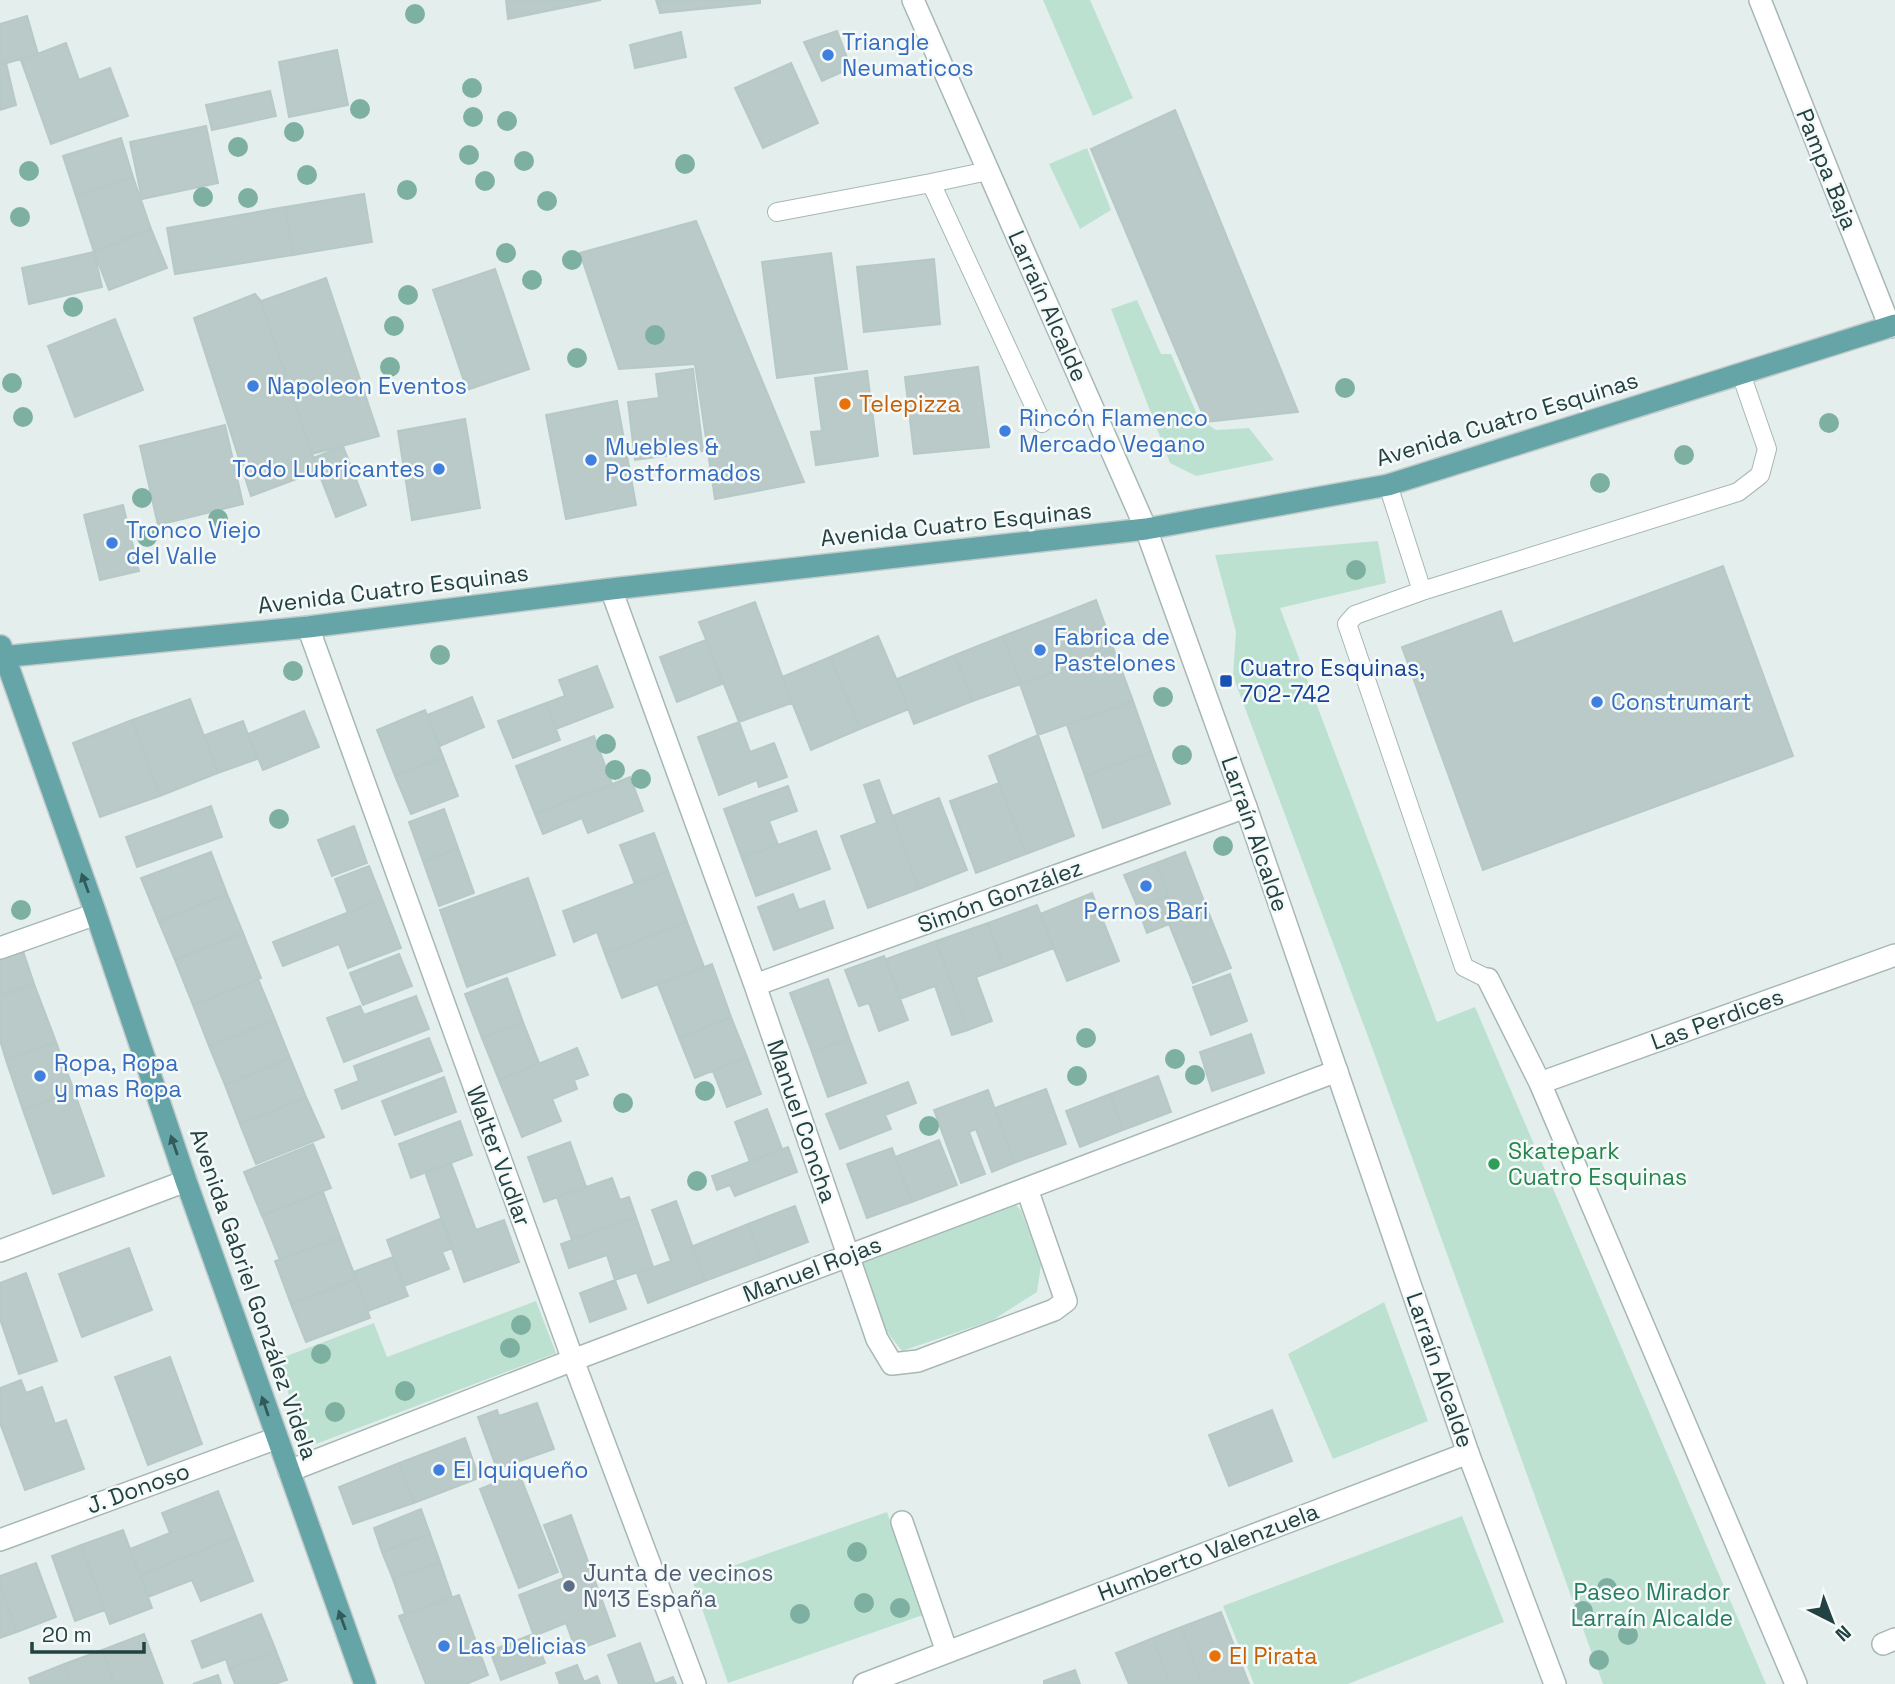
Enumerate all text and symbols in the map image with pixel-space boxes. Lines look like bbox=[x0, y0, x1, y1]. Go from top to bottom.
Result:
place label: Triangle Neumaticos bbox=[842, 27, 974, 83]
marker: Triangle Neumaticos bbox=[820, 47, 836, 63]
street label: Pampa Baja bbox=[1789, 104, 1865, 234]
street label: Larraín Alcalde bbox=[1001, 226, 1095, 386]
street label: Avenida Cuatro Esquinas bbox=[1372, 365, 1642, 473]
place label: Napoleon Eventos bbox=[267, 371, 467, 401]
marker: Napoleon Eventos bbox=[245, 378, 261, 394]
place label: Telepizza bbox=[859, 389, 961, 419]
marker: Telepizza bbox=[837, 396, 853, 412]
place label: Rincón Flamenco Mercado Vegano bbox=[1019, 403, 1208, 459]
marker: Rincón Flamenco Mercado Vegano bbox=[997, 423, 1013, 439]
place label: Muebles & Postformados bbox=[605, 432, 761, 488]
marker: Muebles & Postformados bbox=[583, 452, 599, 468]
place label: Todo Lubricantes bbox=[232, 454, 425, 484]
marker: Todo Lubricantes bbox=[431, 461, 447, 477]
street label: Avenida Cuatro Esquinas bbox=[819, 495, 1093, 553]
place label: Tronco Viejo del Valle bbox=[126, 515, 261, 571]
marker: Tronco Viejo del Valle bbox=[104, 535, 120, 551]
street label: Avenida Cuatro Esquinas bbox=[256, 558, 530, 620]
place label: Fabrica de Pastelones bbox=[1054, 622, 1176, 678]
marker: Fabrica de Pastelones bbox=[1032, 642, 1048, 658]
place label: Cuatro Esquinas, 702-742 bbox=[1240, 653, 1425, 709]
marker: Cuatro Esquinas, 702-742 bbox=[1218, 673, 1234, 689]
place label: Construmart bbox=[1611, 687, 1752, 717]
marker: Construmart bbox=[1589, 694, 1605, 710]
street label: Larraín Alcalde bbox=[1214, 752, 1296, 916]
street label: Simón González bbox=[913, 852, 1087, 940]
one-way arrow bbox=[79, 872, 90, 893]
marker: Pernos Bari bbox=[1138, 878, 1154, 894]
place label: Pernos Bari bbox=[1084, 896, 1208, 926]
street label: Las Perdices bbox=[1647, 981, 1787, 1057]
street label: Manuel Concha bbox=[760, 1036, 844, 1206]
place label: Ropa, Ropa y mas Ropa bbox=[54, 1048, 182, 1104]
marker: Ropa, Ropa y mas Ropa bbox=[32, 1068, 48, 1084]
street label: Walter Vudlar bbox=[460, 1082, 538, 1230]
street label: Avenida Gabriel González Videla bbox=[183, 1124, 325, 1464]
one-way arrow bbox=[168, 1134, 178, 1155]
place label: Skatepark Cuatro Esquinas bbox=[1508, 1136, 1687, 1192]
marker: Skatepark Cuatro Esquinas bbox=[1486, 1156, 1502, 1172]
street label: Manuel Rojas bbox=[739, 1229, 885, 1309]
street label: Larraín Alcalde bbox=[1399, 1288, 1481, 1452]
one-way arrow bbox=[259, 1395, 270, 1416]
place label: El Iquiqueño bbox=[453, 1455, 588, 1485]
street label: J. Donoso bbox=[82, 1456, 194, 1520]
marker: El Iquiqueño bbox=[431, 1462, 447, 1478]
street label: Humberto Valenzuela bbox=[1093, 1496, 1323, 1608]
place label: Junta de vecinos N°13 España bbox=[583, 1558, 773, 1614]
park label: Paseo Mirador Larraín Alcalde bbox=[1571, 1577, 1733, 1633]
marker: Junta de vecinos N°13 España bbox=[561, 1578, 577, 1594]
north arrow bbox=[1797, 1586, 1867, 1656]
one-way arrow bbox=[336, 1609, 347, 1630]
scale bar bbox=[32, 1610, 144, 1654]
text: N bbox=[1830, 1620, 1856, 1647]
text: 20 m bbox=[42, 1621, 92, 1648]
place label: Las Delicias bbox=[458, 1631, 587, 1661]
marker: Las Delicias bbox=[436, 1638, 452, 1654]
place label: El Pirata bbox=[1229, 1641, 1317, 1671]
marker: El Pirata bbox=[1207, 1648, 1223, 1664]

